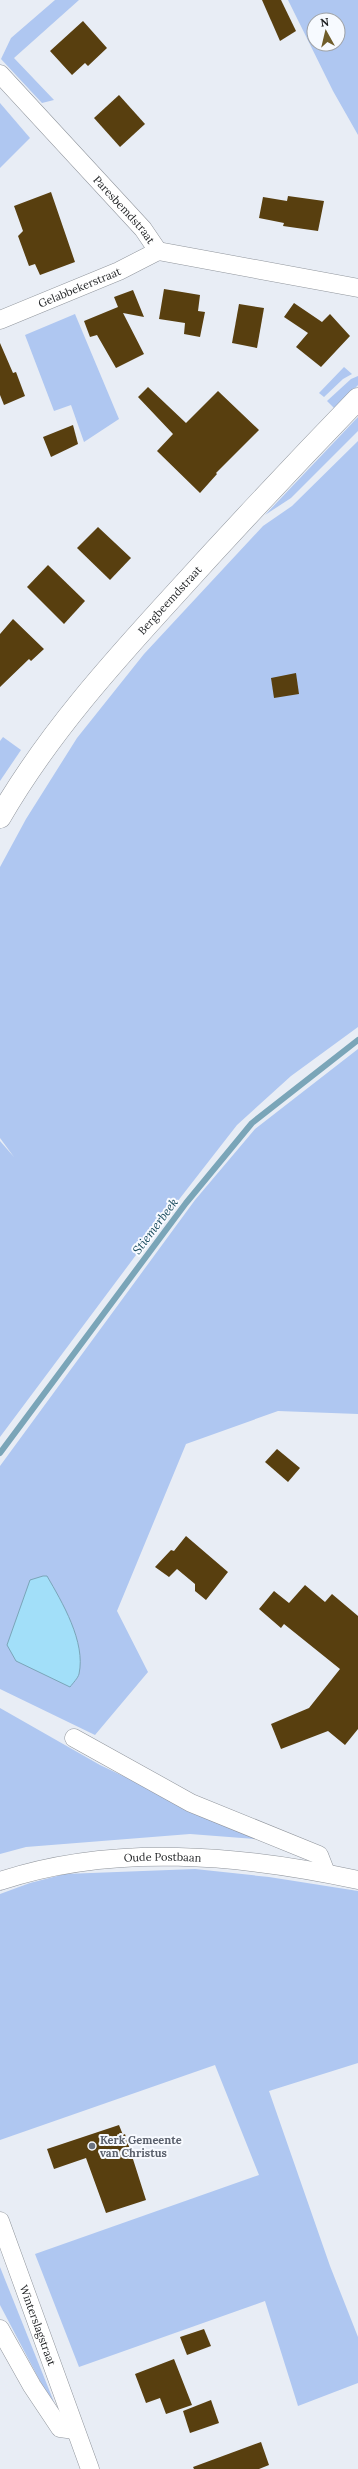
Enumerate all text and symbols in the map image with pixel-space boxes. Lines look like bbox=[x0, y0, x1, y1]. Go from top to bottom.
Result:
north arrow bbox=[306, 12, 346, 52]
text: N bbox=[319, 15, 330, 30]
street label: Paresbemdstraat bbox=[90, 173, 158, 247]
street label: Gelabbekerstraat bbox=[36, 264, 124, 310]
street label: Bergbeemdstraat bbox=[135, 562, 205, 637]
water label: Stiemerbeek bbox=[129, 1195, 181, 1257]
street label: Oude Postbaan bbox=[123, 1850, 202, 1865]
place label: Kerk Gemeente van Christus bbox=[100, 2133, 182, 2160]
marker: Kerk Gemeente van Christus bbox=[87, 2141, 97, 2151]
street label: Winterslagstraat bbox=[17, 2283, 59, 2368]

